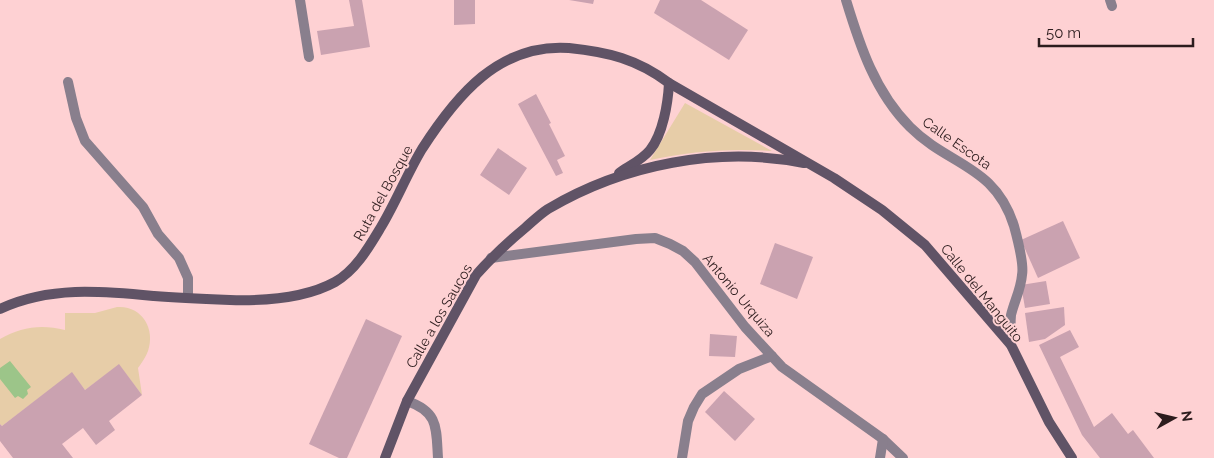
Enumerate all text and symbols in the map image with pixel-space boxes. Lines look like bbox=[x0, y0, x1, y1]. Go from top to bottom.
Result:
scale bar bbox=[1039, 15, 1193, 47]
text: 50 m bbox=[1046, 24, 1081, 42]
street label: Calle Escota bbox=[920, 113, 994, 173]
street label: Ruta del Bosque bbox=[350, 142, 416, 244]
street label: Calle del Manguito bbox=[938, 241, 1026, 345]
street label: Antonio Urquiza bbox=[700, 250, 778, 340]
street label: Calle a los Saucos bbox=[403, 261, 475, 371]
north arrow bbox=[1149, 393, 1199, 443]
text: N bbox=[1178, 410, 1196, 423]

